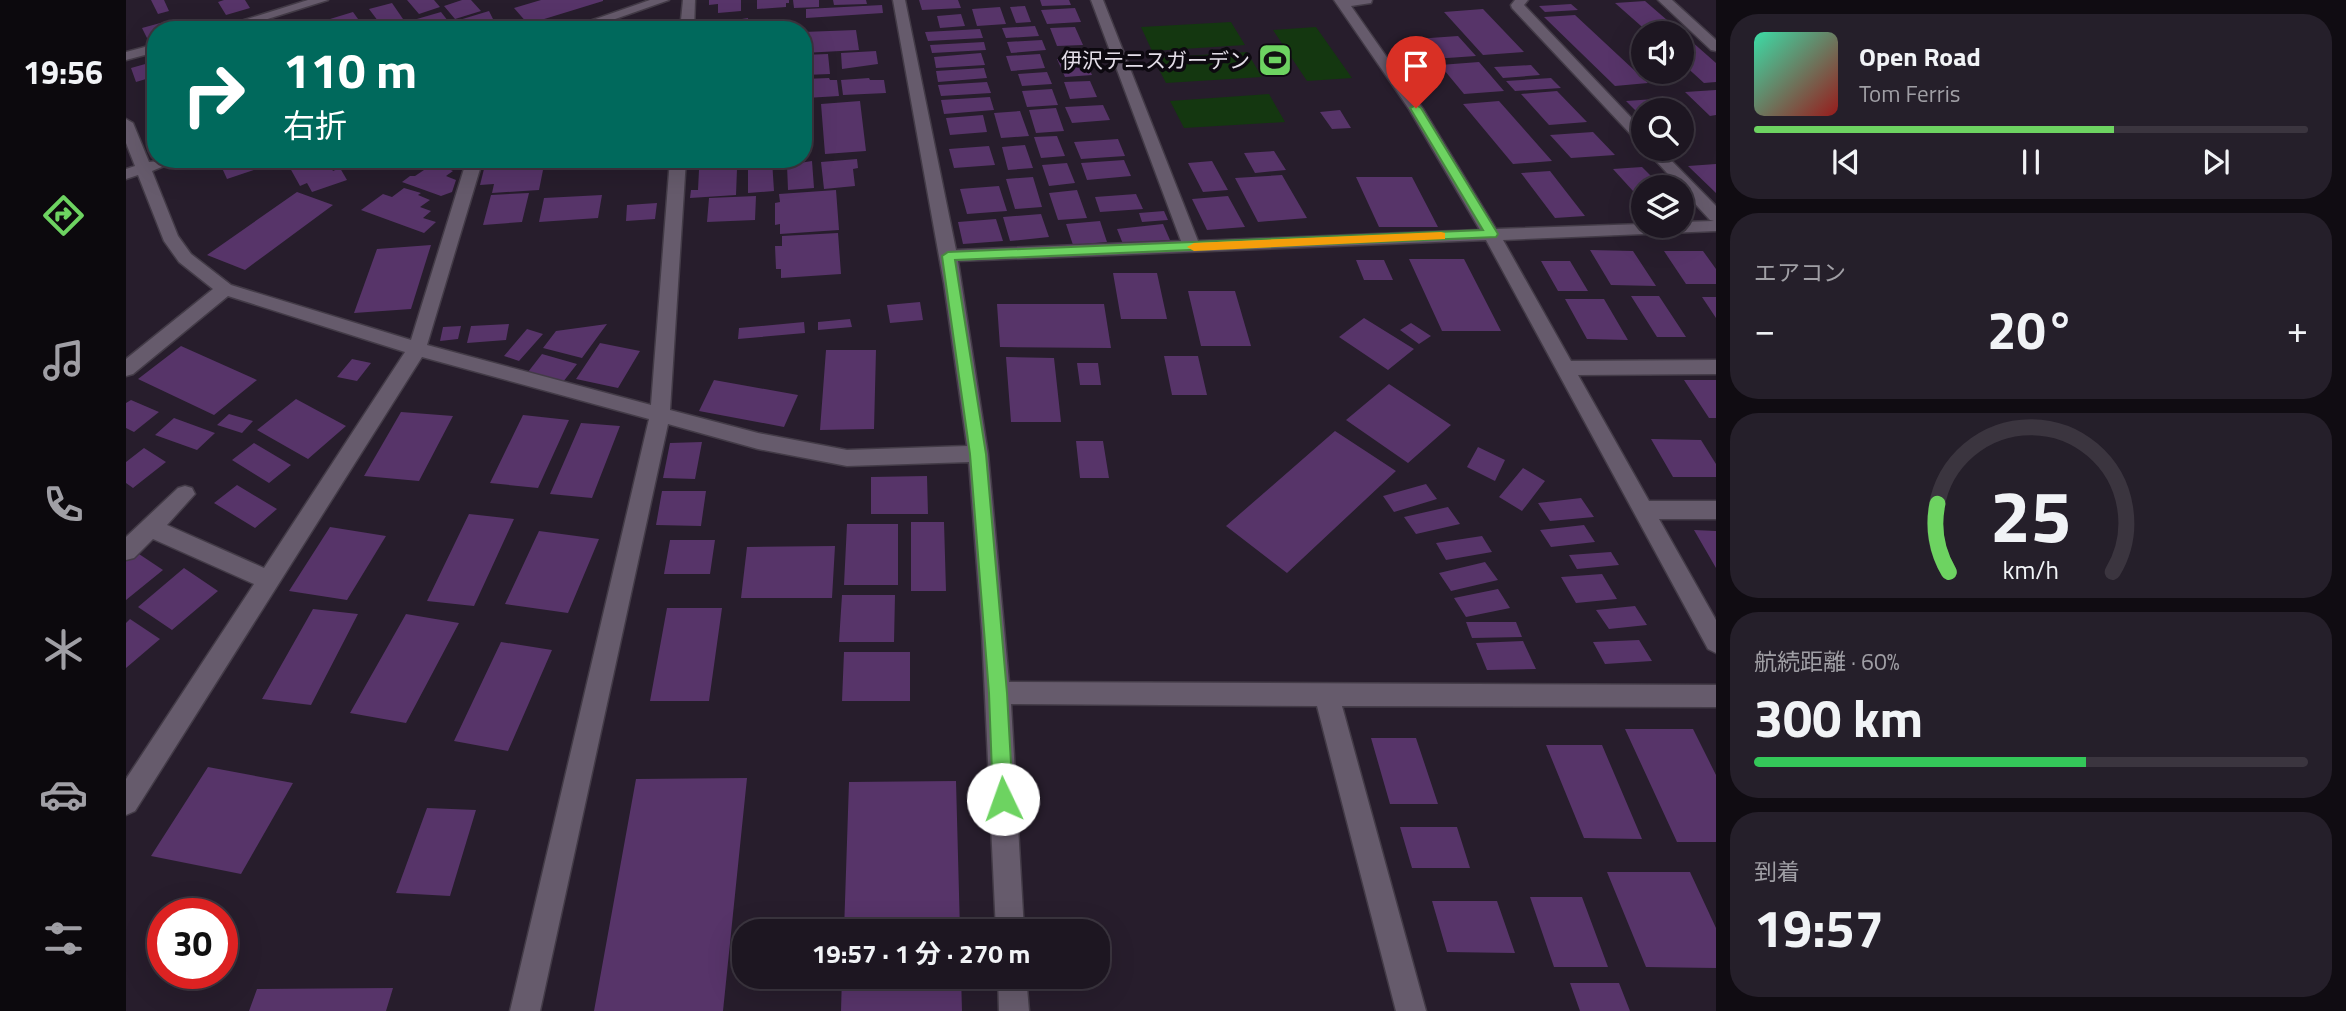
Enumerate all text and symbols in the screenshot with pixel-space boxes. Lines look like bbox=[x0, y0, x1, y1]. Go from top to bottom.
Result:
map controls bbox=[1631, 21, 1694, 238]
button: sound bbox=[1631, 21, 1694, 84]
text: 110 m bbox=[283, 32, 417, 107]
pin bbox=[1386, 36, 1446, 108]
text: Open Road bbox=[1859, 37, 1981, 76]
sports icon: 伊沢テニスガーデン bbox=[1256, 41, 1294, 79]
place label: 伊沢テニスガーデン bbox=[1061, 44, 1250, 76]
icon: arrive bbox=[1397, 47, 1435, 85]
text: 19:56 bbox=[23, 48, 103, 96]
icon: right bbox=[168, 49, 259, 140]
text: Tom Ferris bbox=[1859, 76, 1960, 111]
button: search bbox=[1631, 98, 1694, 161]
text: 右折 bbox=[283, 101, 347, 149]
icon: previous bbox=[1827, 143, 1865, 181]
icon: pause bbox=[2012, 143, 2050, 181]
icon: next bbox=[2197, 143, 2235, 181]
button: layers bbox=[1631, 175, 1694, 238]
icon: directions bbox=[39, 191, 88, 240]
text: エアコン bbox=[1754, 255, 1846, 290]
text: 20° bbox=[1987, 290, 2075, 369]
text: − bbox=[1754, 300, 1775, 358]
text: + bbox=[2287, 300, 2308, 358]
icon: music bbox=[39, 336, 88, 385]
text: 25 bbox=[1990, 460, 2072, 570]
icon: phone bbox=[39, 480, 88, 529]
text: km/h bbox=[2003, 550, 2059, 588]
icon: climate bbox=[39, 625, 88, 674]
text: 航続距離 · 60% bbox=[1754, 644, 1900, 679]
text: 300 km bbox=[1754, 678, 1923, 757]
position arrow bbox=[966, 762, 1040, 836]
icon: car bbox=[39, 770, 88, 819]
text: 到着 bbox=[1754, 854, 1800, 889]
text: 19:57 bbox=[1754, 888, 1884, 967]
speed limit sign: 30 bbox=[147, 898, 238, 989]
icon: filters bbox=[39, 914, 88, 963]
text: 19:57 · 1 分 · 270 m bbox=[812, 934, 1030, 973]

